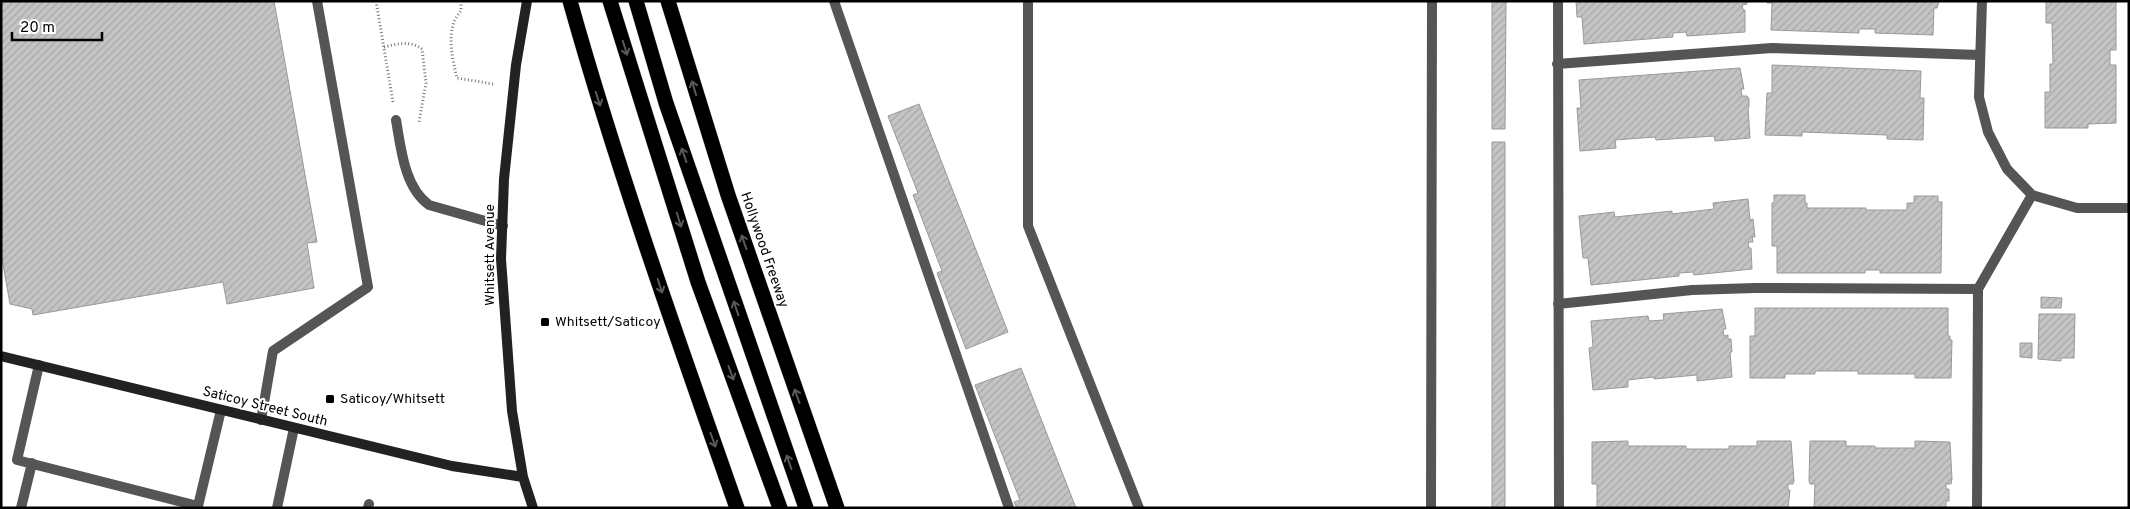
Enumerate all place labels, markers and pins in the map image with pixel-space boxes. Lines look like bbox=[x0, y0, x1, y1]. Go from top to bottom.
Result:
place label: Whitsett/Saticoy bbox=[555, 314, 661, 331]
marker: Whitsett/Saticoy bbox=[539, 316, 551, 328]
place label: Saticoy/Whitsett bbox=[340, 391, 445, 408]
marker: Saticoy/Whitsett bbox=[324, 393, 336, 405]

